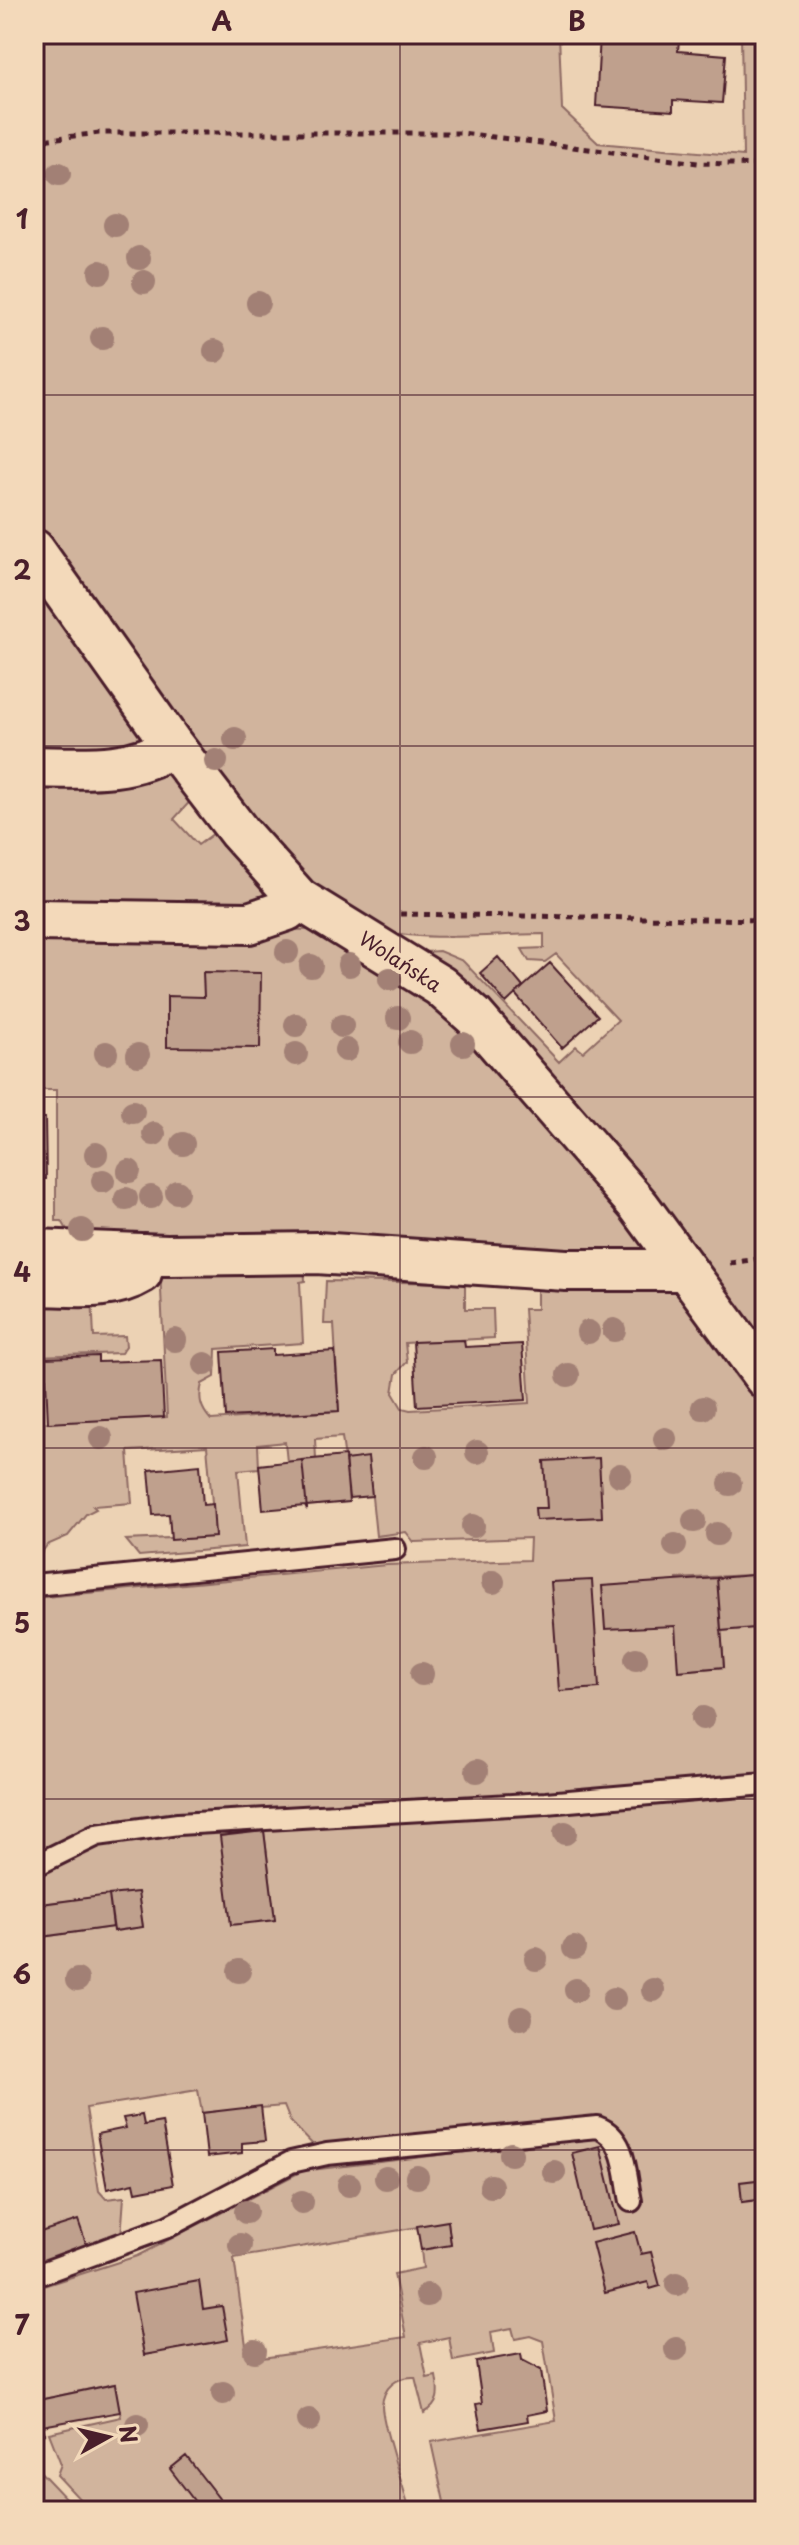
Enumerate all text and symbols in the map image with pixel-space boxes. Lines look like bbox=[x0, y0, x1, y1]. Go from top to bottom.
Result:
text: A bbox=[212, 1, 232, 40]
text: B bbox=[568, 1, 586, 40]
text: 1 bbox=[16, 199, 28, 238]
text: 2 bbox=[13, 550, 31, 589]
text: 3 bbox=[13, 901, 31, 940]
street label: Wolańska bbox=[353, 923, 448, 1000]
text: 4 bbox=[13, 1252, 31, 1291]
text: 5 bbox=[14, 1603, 30, 1642]
text: 6 bbox=[13, 1954, 31, 1993]
text: 7 bbox=[15, 2305, 30, 2344]
north arrow bbox=[68, 2397, 148, 2477]
text: N bbox=[112, 2423, 147, 2445]

